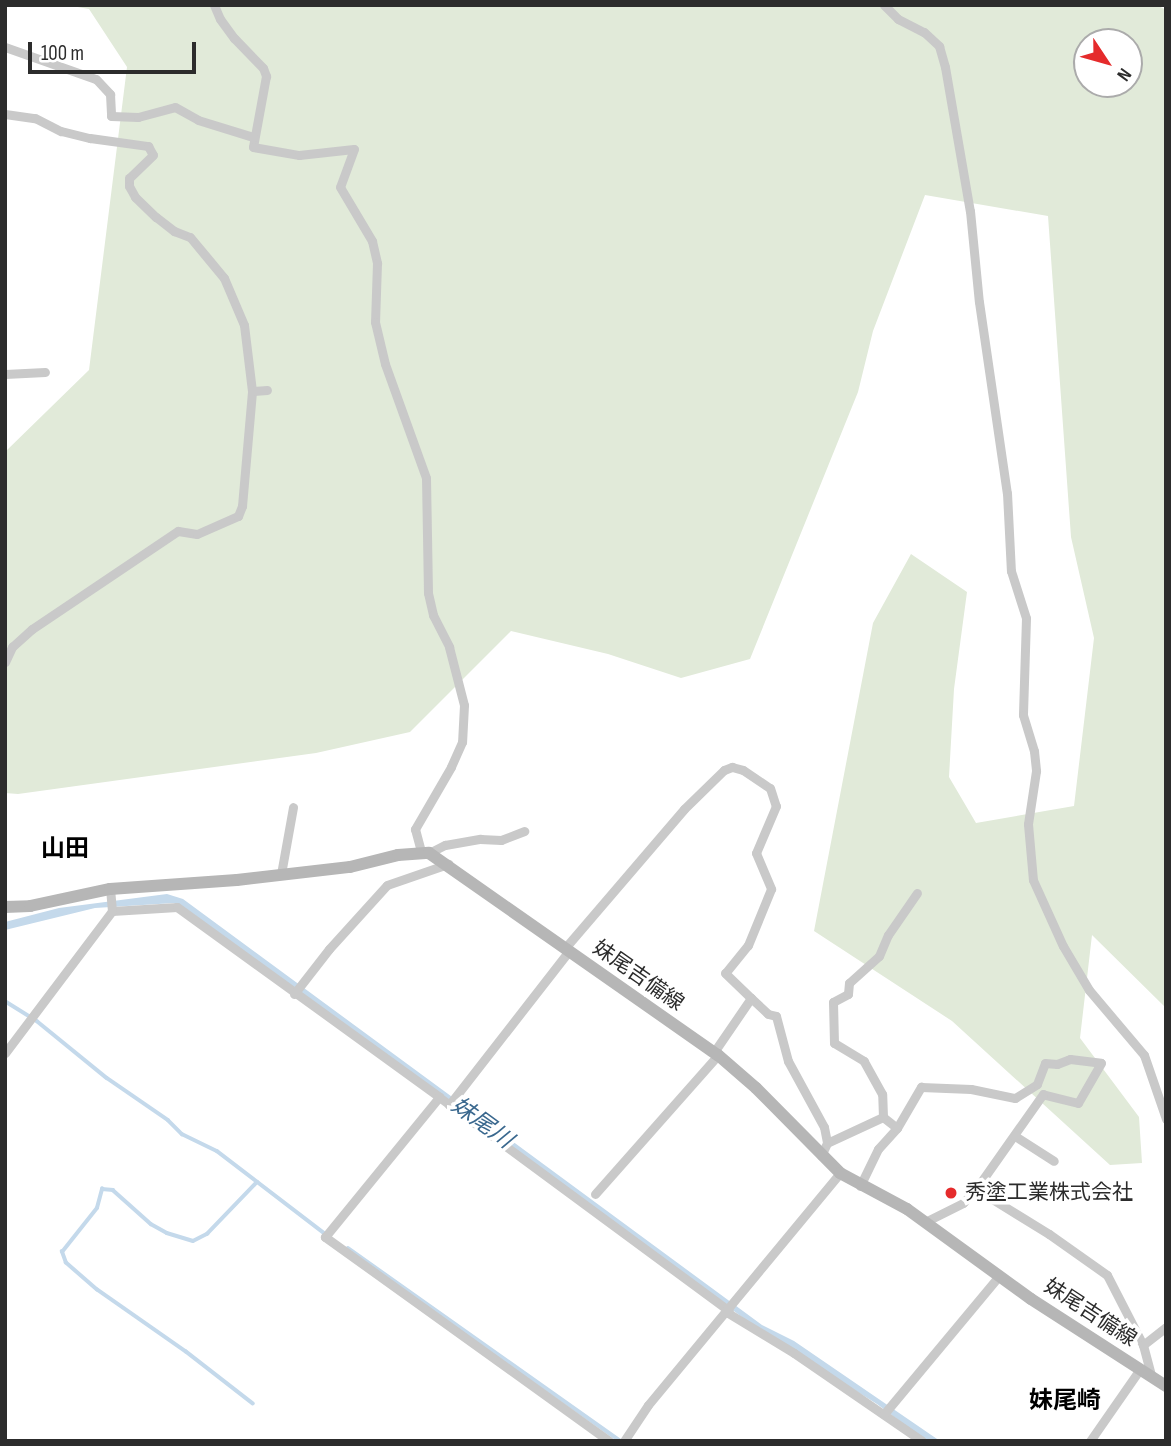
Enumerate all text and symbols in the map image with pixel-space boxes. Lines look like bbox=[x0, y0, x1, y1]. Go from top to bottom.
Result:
scale bar bbox=[32, 28, 200, 72]
north arrow bbox=[1073, 28, 1143, 98]
text: 100 m bbox=[41, 41, 84, 66]
text: N bbox=[1111, 64, 1136, 85]
district label: 山田 bbox=[41, 835, 89, 863]
street label: 妹尾吉備線 bbox=[588, 936, 688, 1016]
water label: 妹尾川 bbox=[446, 1092, 518, 1154]
place label: 秀塗工業株式会社 bbox=[965, 1180, 1133, 1206]
marker: 秀塗工業株式会社 bbox=[943, 1185, 959, 1201]
street label: 妹尾吉備線 bbox=[1039, 1274, 1141, 1352]
district label: 妹尾崎 bbox=[1029, 1387, 1101, 1415]

